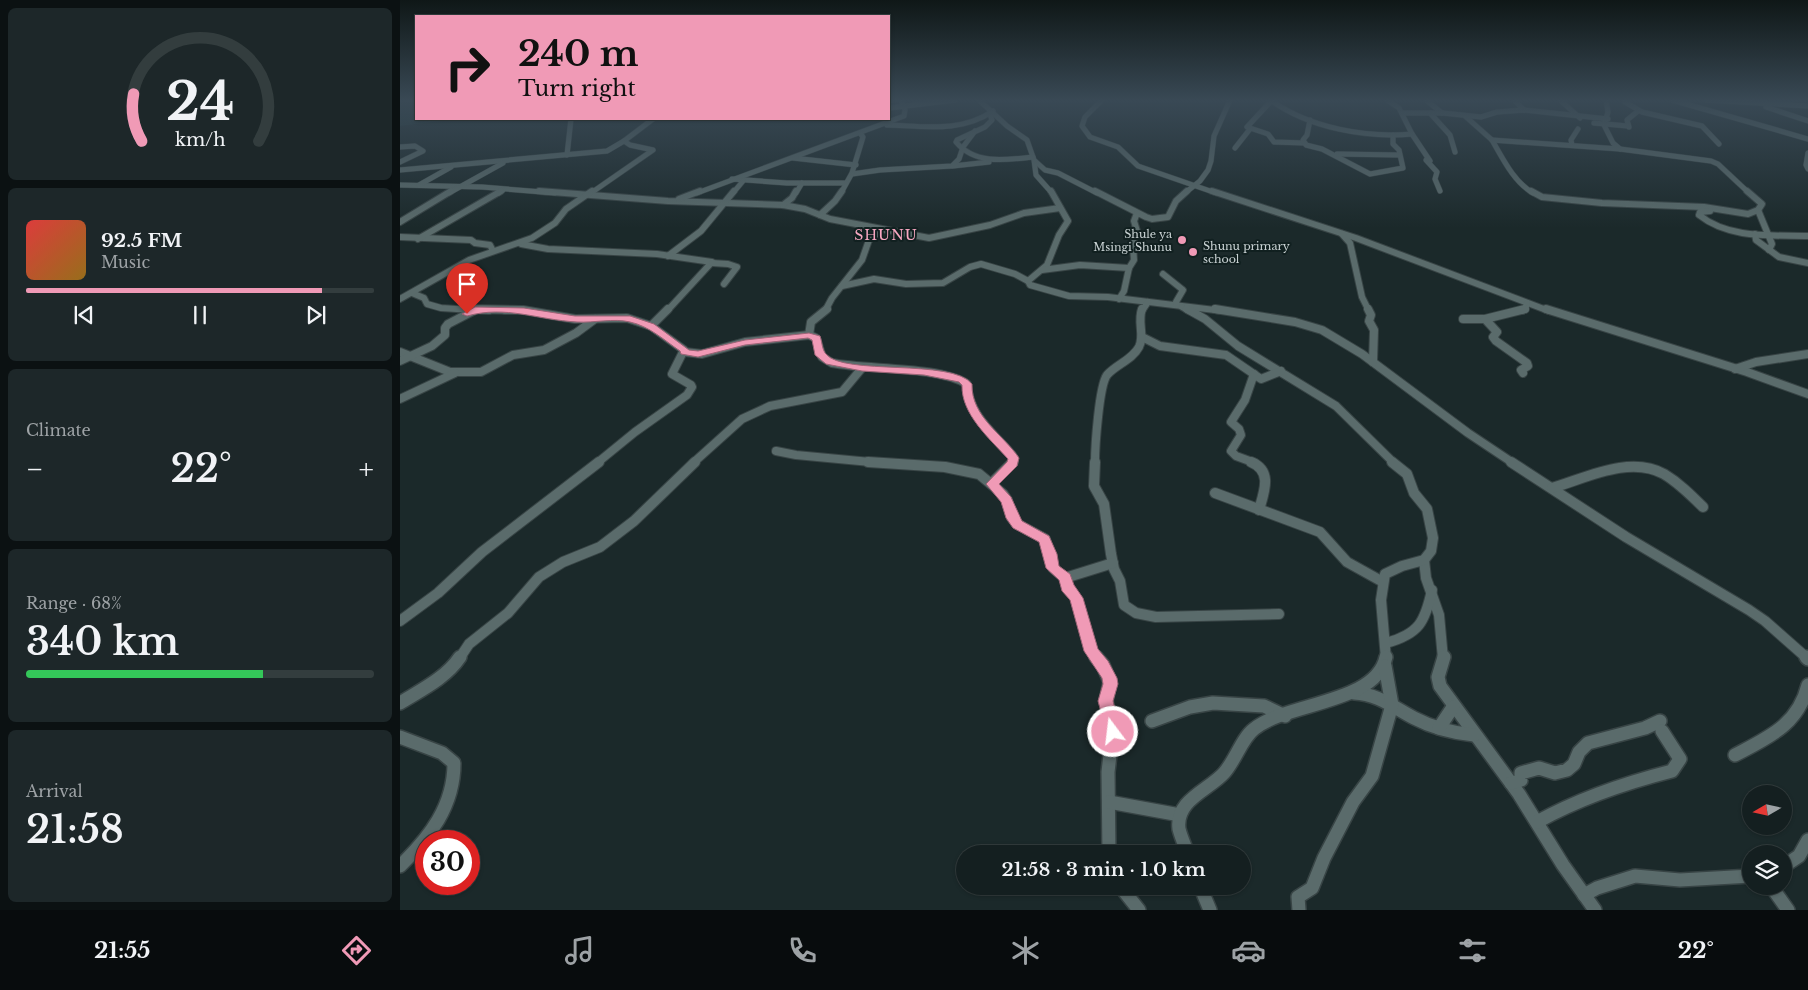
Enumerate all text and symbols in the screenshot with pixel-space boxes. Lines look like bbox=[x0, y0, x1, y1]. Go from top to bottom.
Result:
text: 240 m bbox=[518, 32, 638, 75]
icon: right bbox=[435, 35, 500, 100]
text: 24 bbox=[166, 70, 234, 134]
text: Turn right bbox=[518, 75, 636, 102]
text: km/h bbox=[175, 129, 225, 151]
district label: SHUNU bbox=[854, 226, 918, 244]
place label: Shule ya Msingi Shunu bbox=[1093, 227, 1173, 254]
text: 92.5 FM bbox=[101, 229, 182, 252]
marker: Shule ya Msingi Shunu bbox=[1176, 234, 1188, 246]
place label: Shunu primary school bbox=[1203, 239, 1290, 266]
marker: Shunu primary school bbox=[1187, 246, 1199, 258]
text: Music bbox=[101, 252, 150, 272]
pin bbox=[446, 263, 488, 314]
icon: arrive bbox=[453, 270, 481, 298]
icon: previous bbox=[70, 301, 98, 329]
icon: pause bbox=[186, 301, 214, 329]
icon: next bbox=[302, 301, 330, 329]
text: Climate bbox=[26, 420, 91, 440]
text: 22° bbox=[170, 445, 232, 492]
text: − bbox=[26, 452, 44, 487]
text: + bbox=[359, 452, 374, 487]
text: Range · 68% bbox=[26, 593, 122, 613]
text: 340 km bbox=[26, 618, 179, 665]
position arrow bbox=[1086, 705, 1138, 757]
text: Arrival bbox=[26, 781, 83, 801]
north arrow bbox=[1742, 785, 1792, 835]
map controls bbox=[1742, 785, 1792, 895]
text: 21:58 bbox=[26, 806, 124, 853]
speed limit sign: 30 bbox=[415, 830, 480, 895]
button: layers bbox=[1742, 845, 1792, 895]
text: 21:58 · 3 min · 1.0 km bbox=[1001, 858, 1206, 881]
icon: directions bbox=[339, 933, 374, 968]
icon: music bbox=[562, 933, 597, 968]
icon: phone bbox=[785, 933, 820, 968]
icon: climate bbox=[1008, 933, 1043, 968]
icon: car bbox=[1231, 933, 1266, 968]
icon: filters bbox=[1455, 933, 1490, 968]
text: 21:55 bbox=[94, 937, 150, 964]
text: 22° bbox=[1678, 937, 1714, 964]

